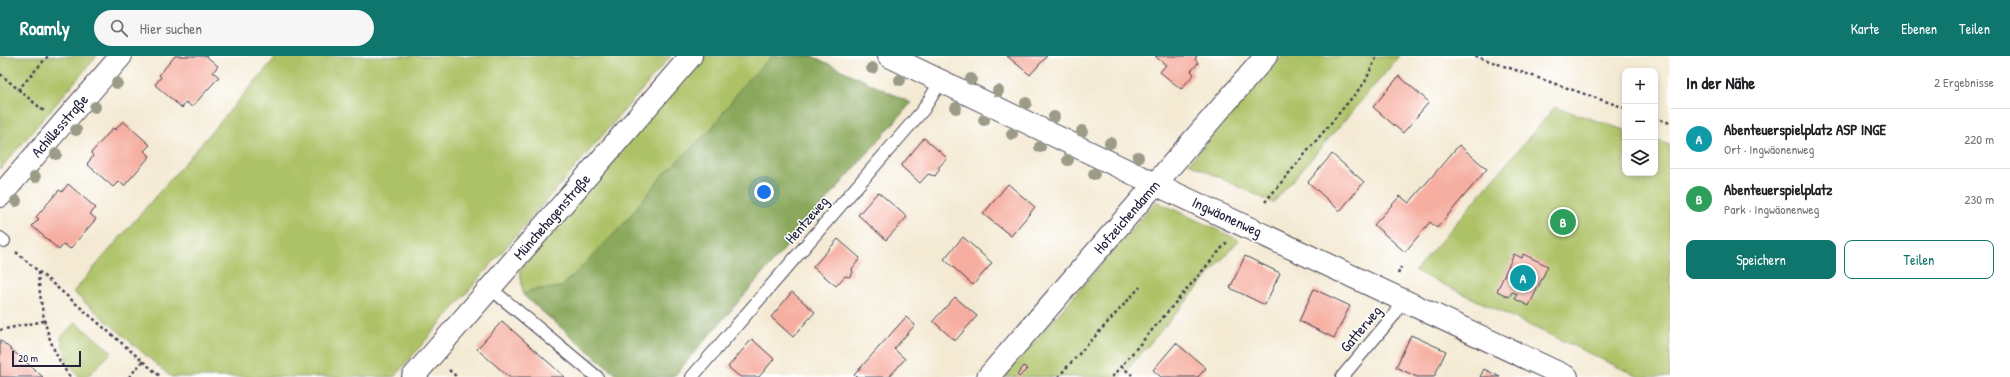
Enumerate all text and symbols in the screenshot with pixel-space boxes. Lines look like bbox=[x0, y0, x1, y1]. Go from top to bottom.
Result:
search box bbox=[94, 10, 374, 46]
text: Roamly bbox=[20, 15, 70, 41]
icon: search bbox=[108, 17, 130, 39]
text: Hier suchen bbox=[140, 18, 202, 39]
text: Karte bbox=[1851, 19, 1879, 38]
text: Ebenen bbox=[1901, 19, 1937, 38]
text: Teilen bbox=[1959, 19, 1990, 38]
map controls bbox=[1622, 68, 1658, 176]
button: + bbox=[1622, 68, 1658, 104]
text: In der Nähe bbox=[1686, 71, 1755, 94]
text: 2 Ergebnisse bbox=[1934, 73, 1994, 91]
street label: Achillesstraße bbox=[26, 90, 93, 162]
button: − bbox=[1622, 104, 1658, 140]
text: Abenteuerspielplatz ASP INGE bbox=[1724, 119, 1886, 140]
text: A bbox=[1696, 130, 1702, 148]
text: 220 m bbox=[1964, 130, 1994, 148]
button: layers bbox=[1622, 140, 1658, 176]
text: Ort · Ingwäonenweg bbox=[1724, 140, 1814, 158]
street label: Münchehagenstraße bbox=[508, 169, 595, 264]
street label: Hofzeichendamm bbox=[1089, 175, 1164, 258]
text: Abenteuerspielplatz bbox=[1724, 179, 1833, 200]
your location bbox=[754, 182, 774, 202]
text: B bbox=[1696, 190, 1702, 208]
text: 230 m bbox=[1964, 190, 1994, 208]
street label: Hentzeweg bbox=[780, 191, 833, 248]
street label: Ingwäonenweg bbox=[1189, 191, 1266, 242]
text: Park · Ingwäonenweg bbox=[1724, 200, 1819, 218]
pin: B bbox=[1550, 207, 1576, 237]
button: Speichern bbox=[1686, 240, 1836, 279]
button: Teilen bbox=[1844, 240, 1994, 279]
pin: A bbox=[1510, 263, 1536, 293]
street label: Gatterweg bbox=[1335, 301, 1386, 356]
scale bar bbox=[12, 349, 81, 368]
text: 20 m bbox=[18, 351, 38, 365]

